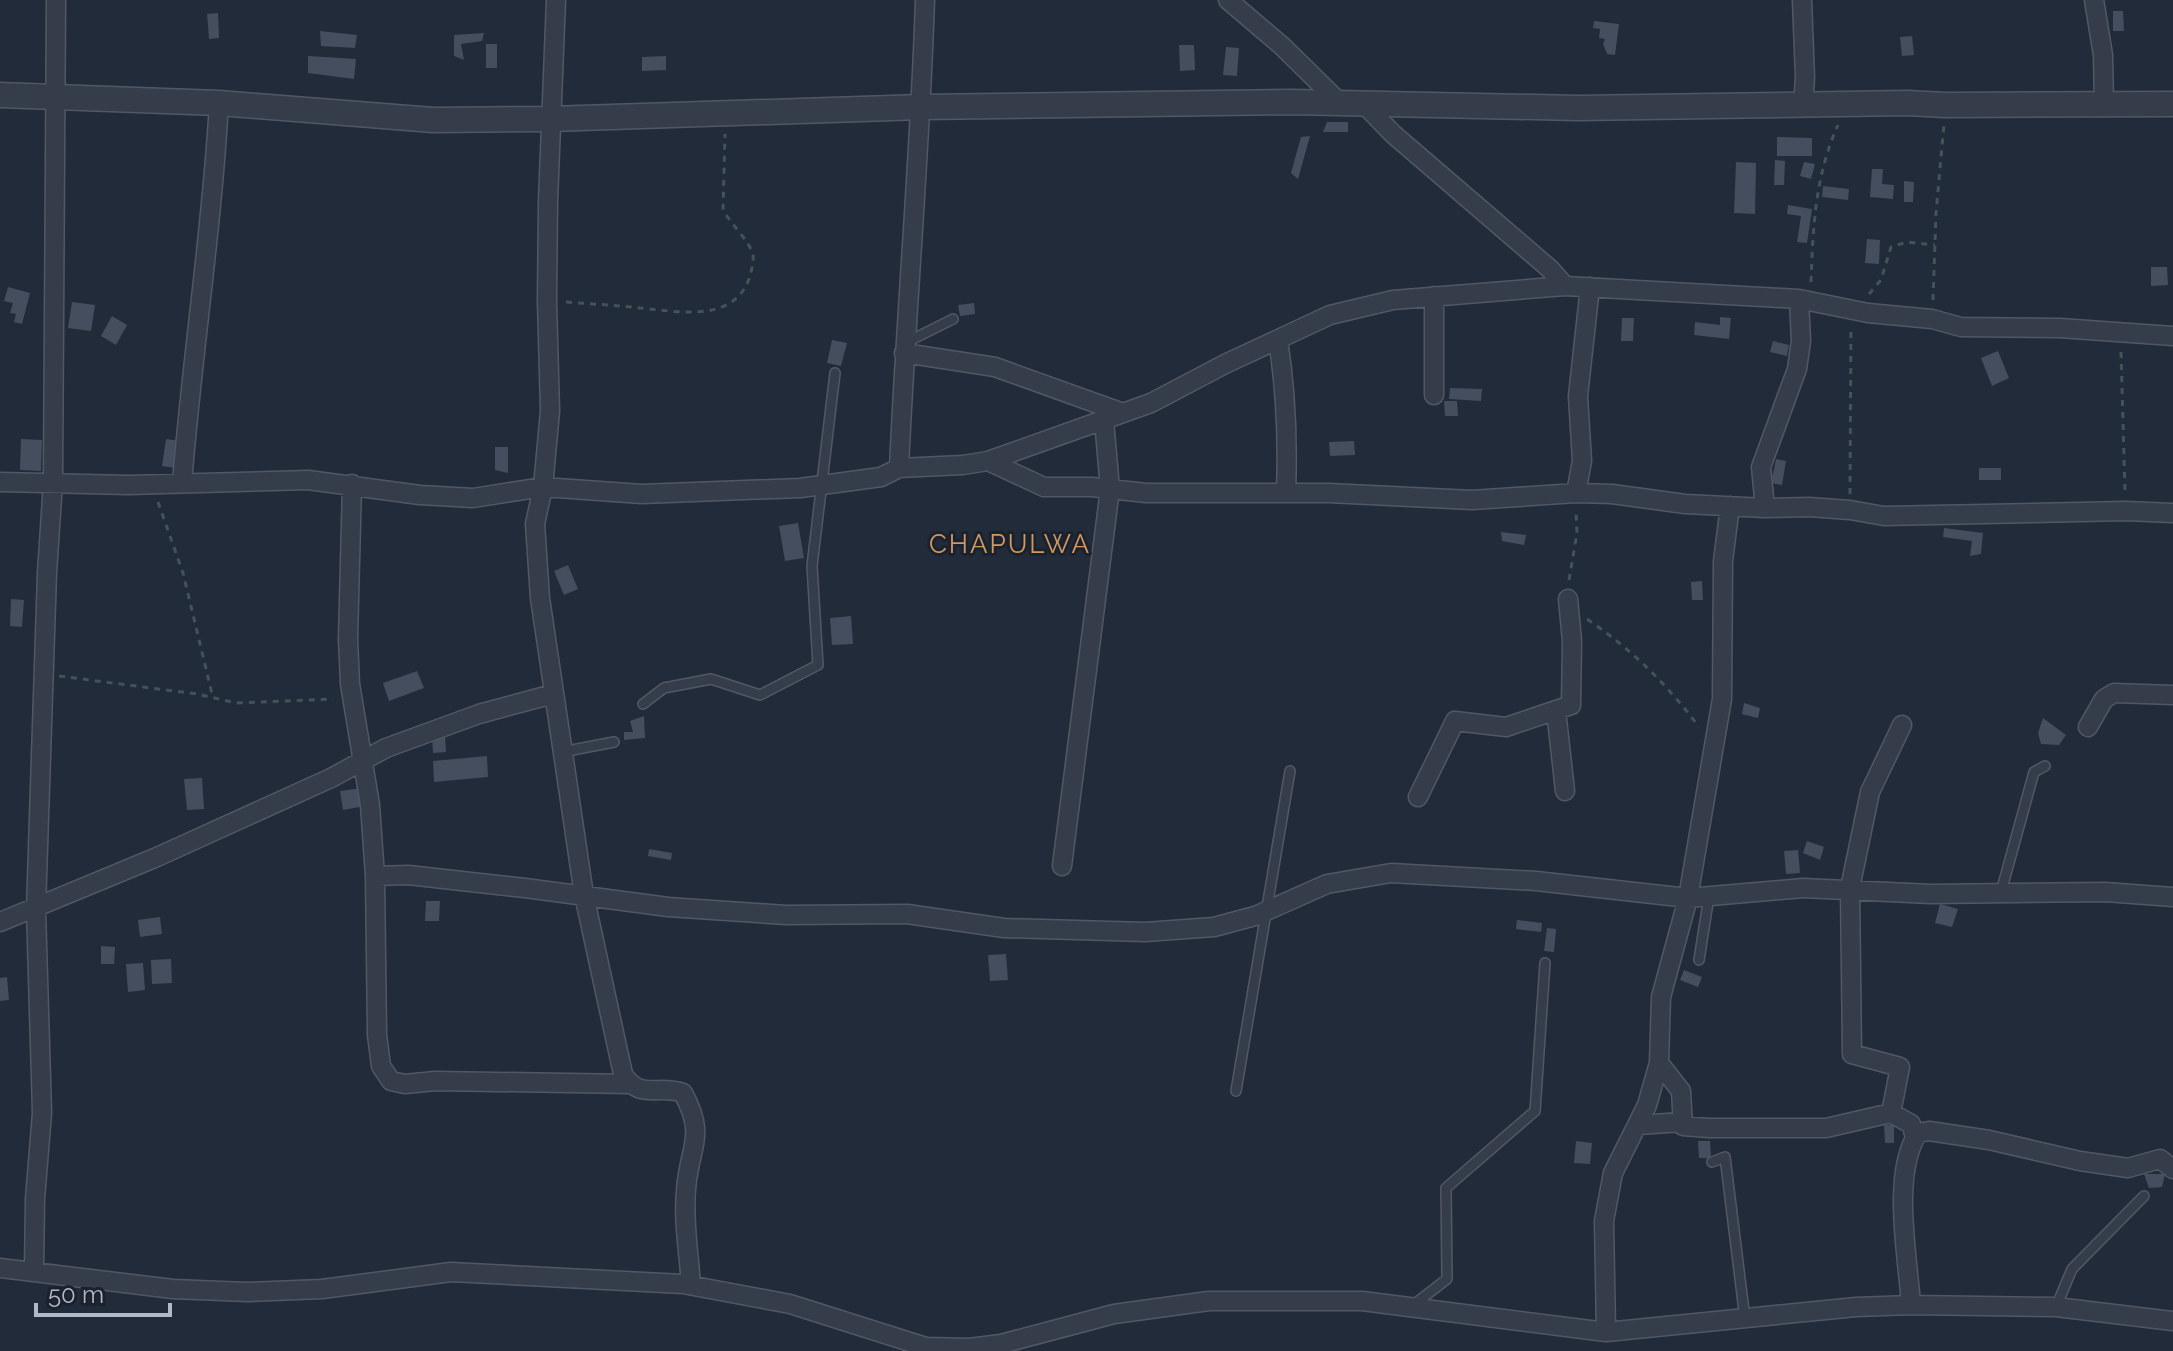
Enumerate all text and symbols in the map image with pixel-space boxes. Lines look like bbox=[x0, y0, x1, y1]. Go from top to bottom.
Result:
district label: CHAPULWA bbox=[929, 529, 1091, 559]
scale bar bbox=[36, 1267, 170, 1317]
text: 50 m bbox=[48, 1280, 104, 1309]

